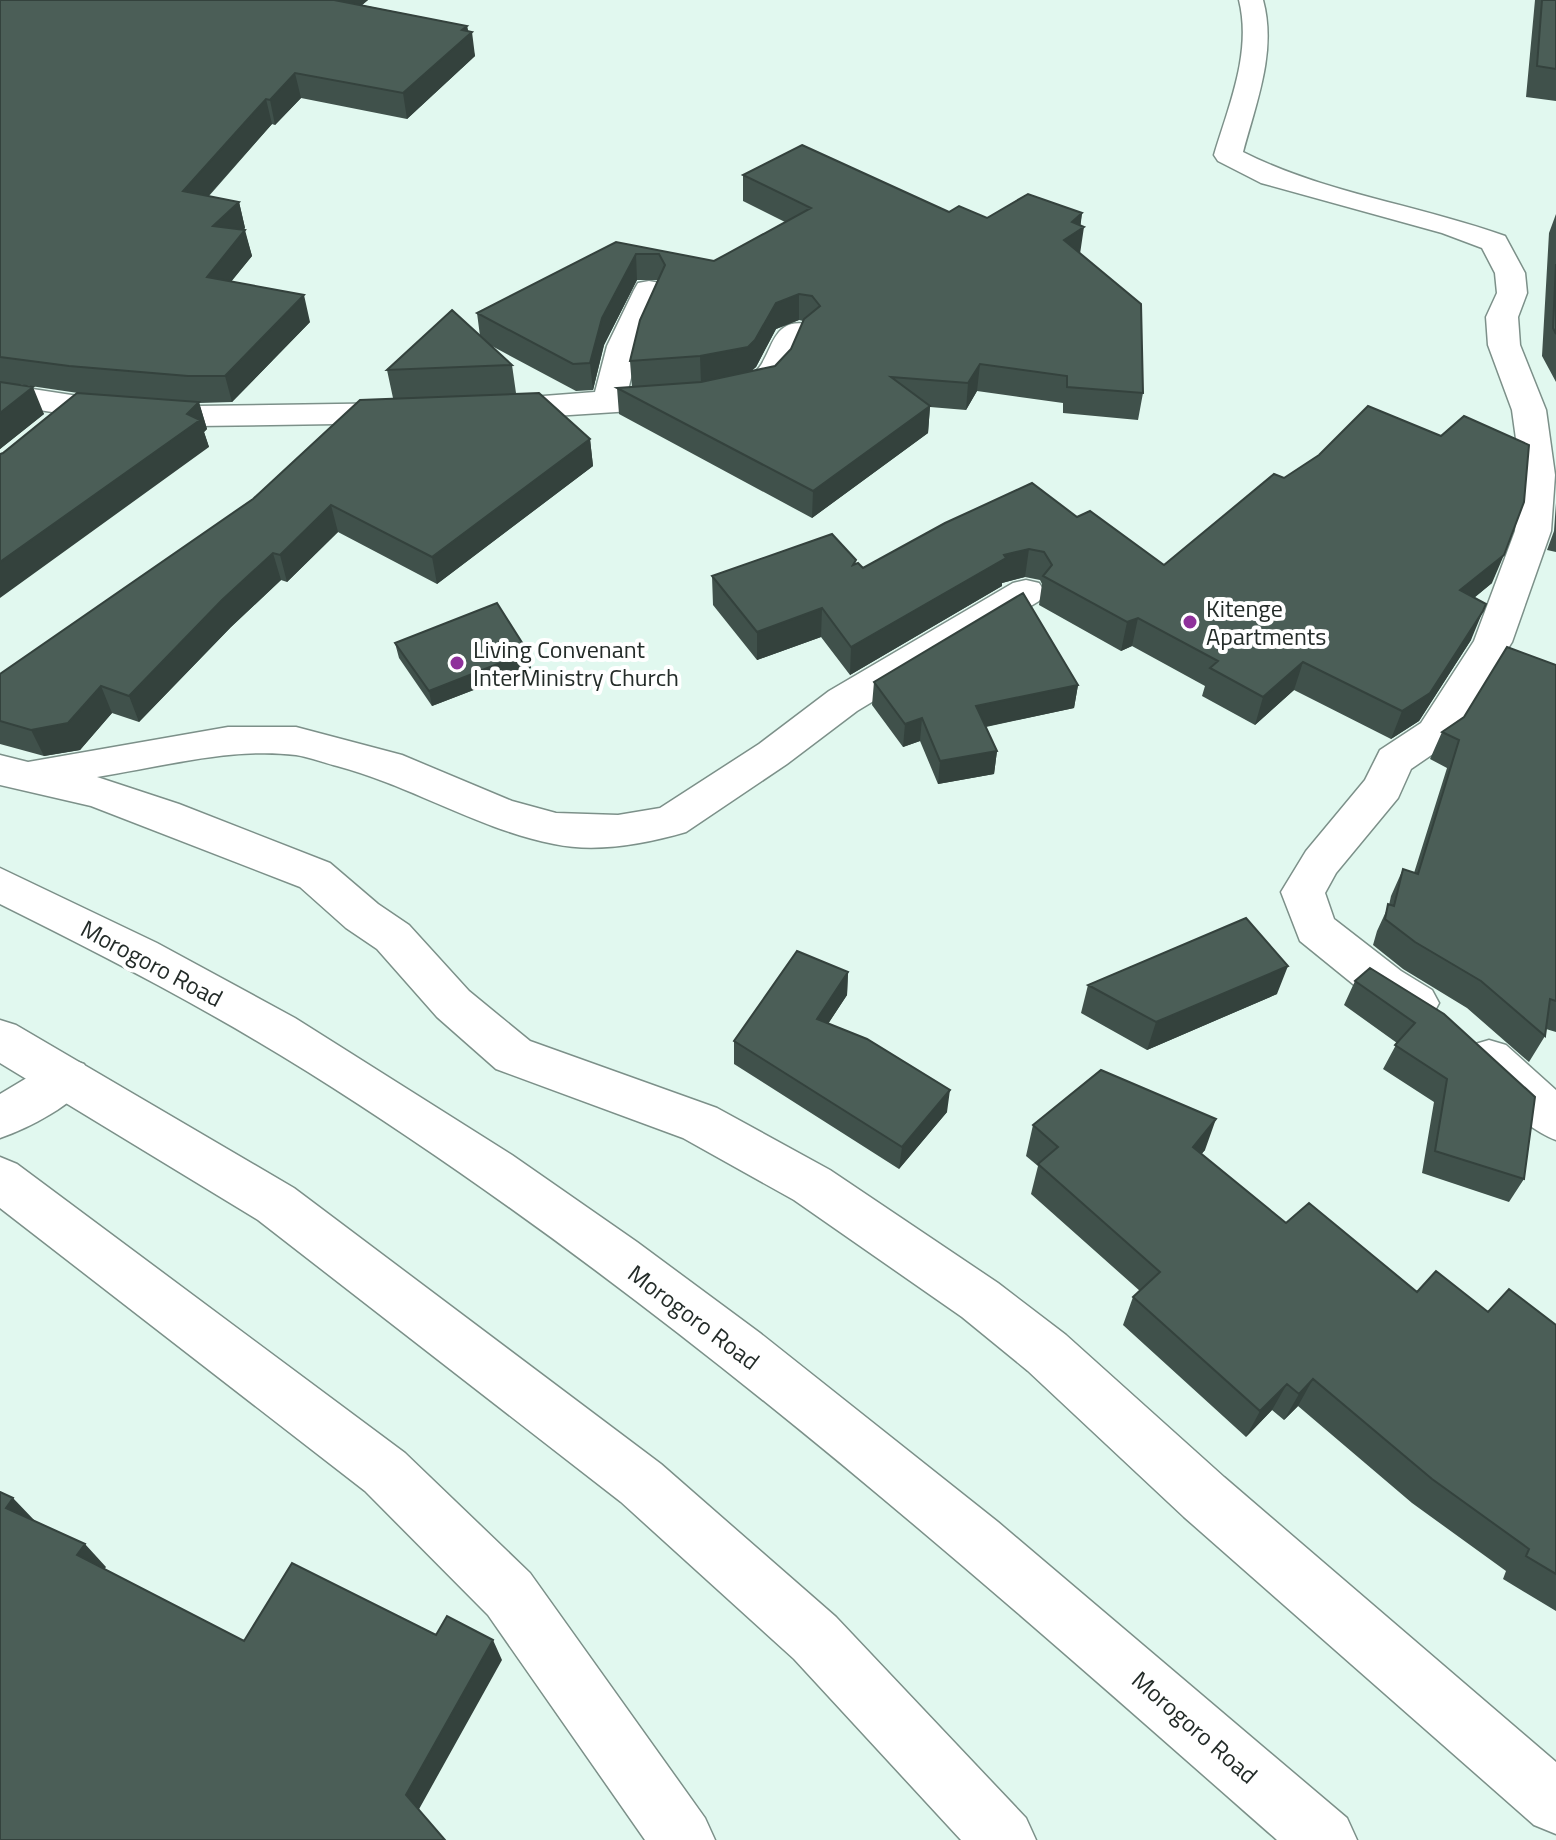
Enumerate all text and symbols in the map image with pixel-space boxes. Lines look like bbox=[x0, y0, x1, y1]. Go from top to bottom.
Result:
place label: Kitenge Apartments bbox=[1206, 590, 1326, 654]
marker: Kitenge Apartments bbox=[1181, 613, 1199, 631]
place label: Living Convenant InterMinistry Church bbox=[473, 631, 679, 695]
marker: Living Convenant InterMinistry Church bbox=[448, 654, 466, 672]
street label: Morogoro Road bbox=[74, 910, 230, 1016]
street label: Morogoro Road bbox=[621, 1256, 767, 1378]
street label: Morogoro Road bbox=[1124, 1662, 1266, 1792]

